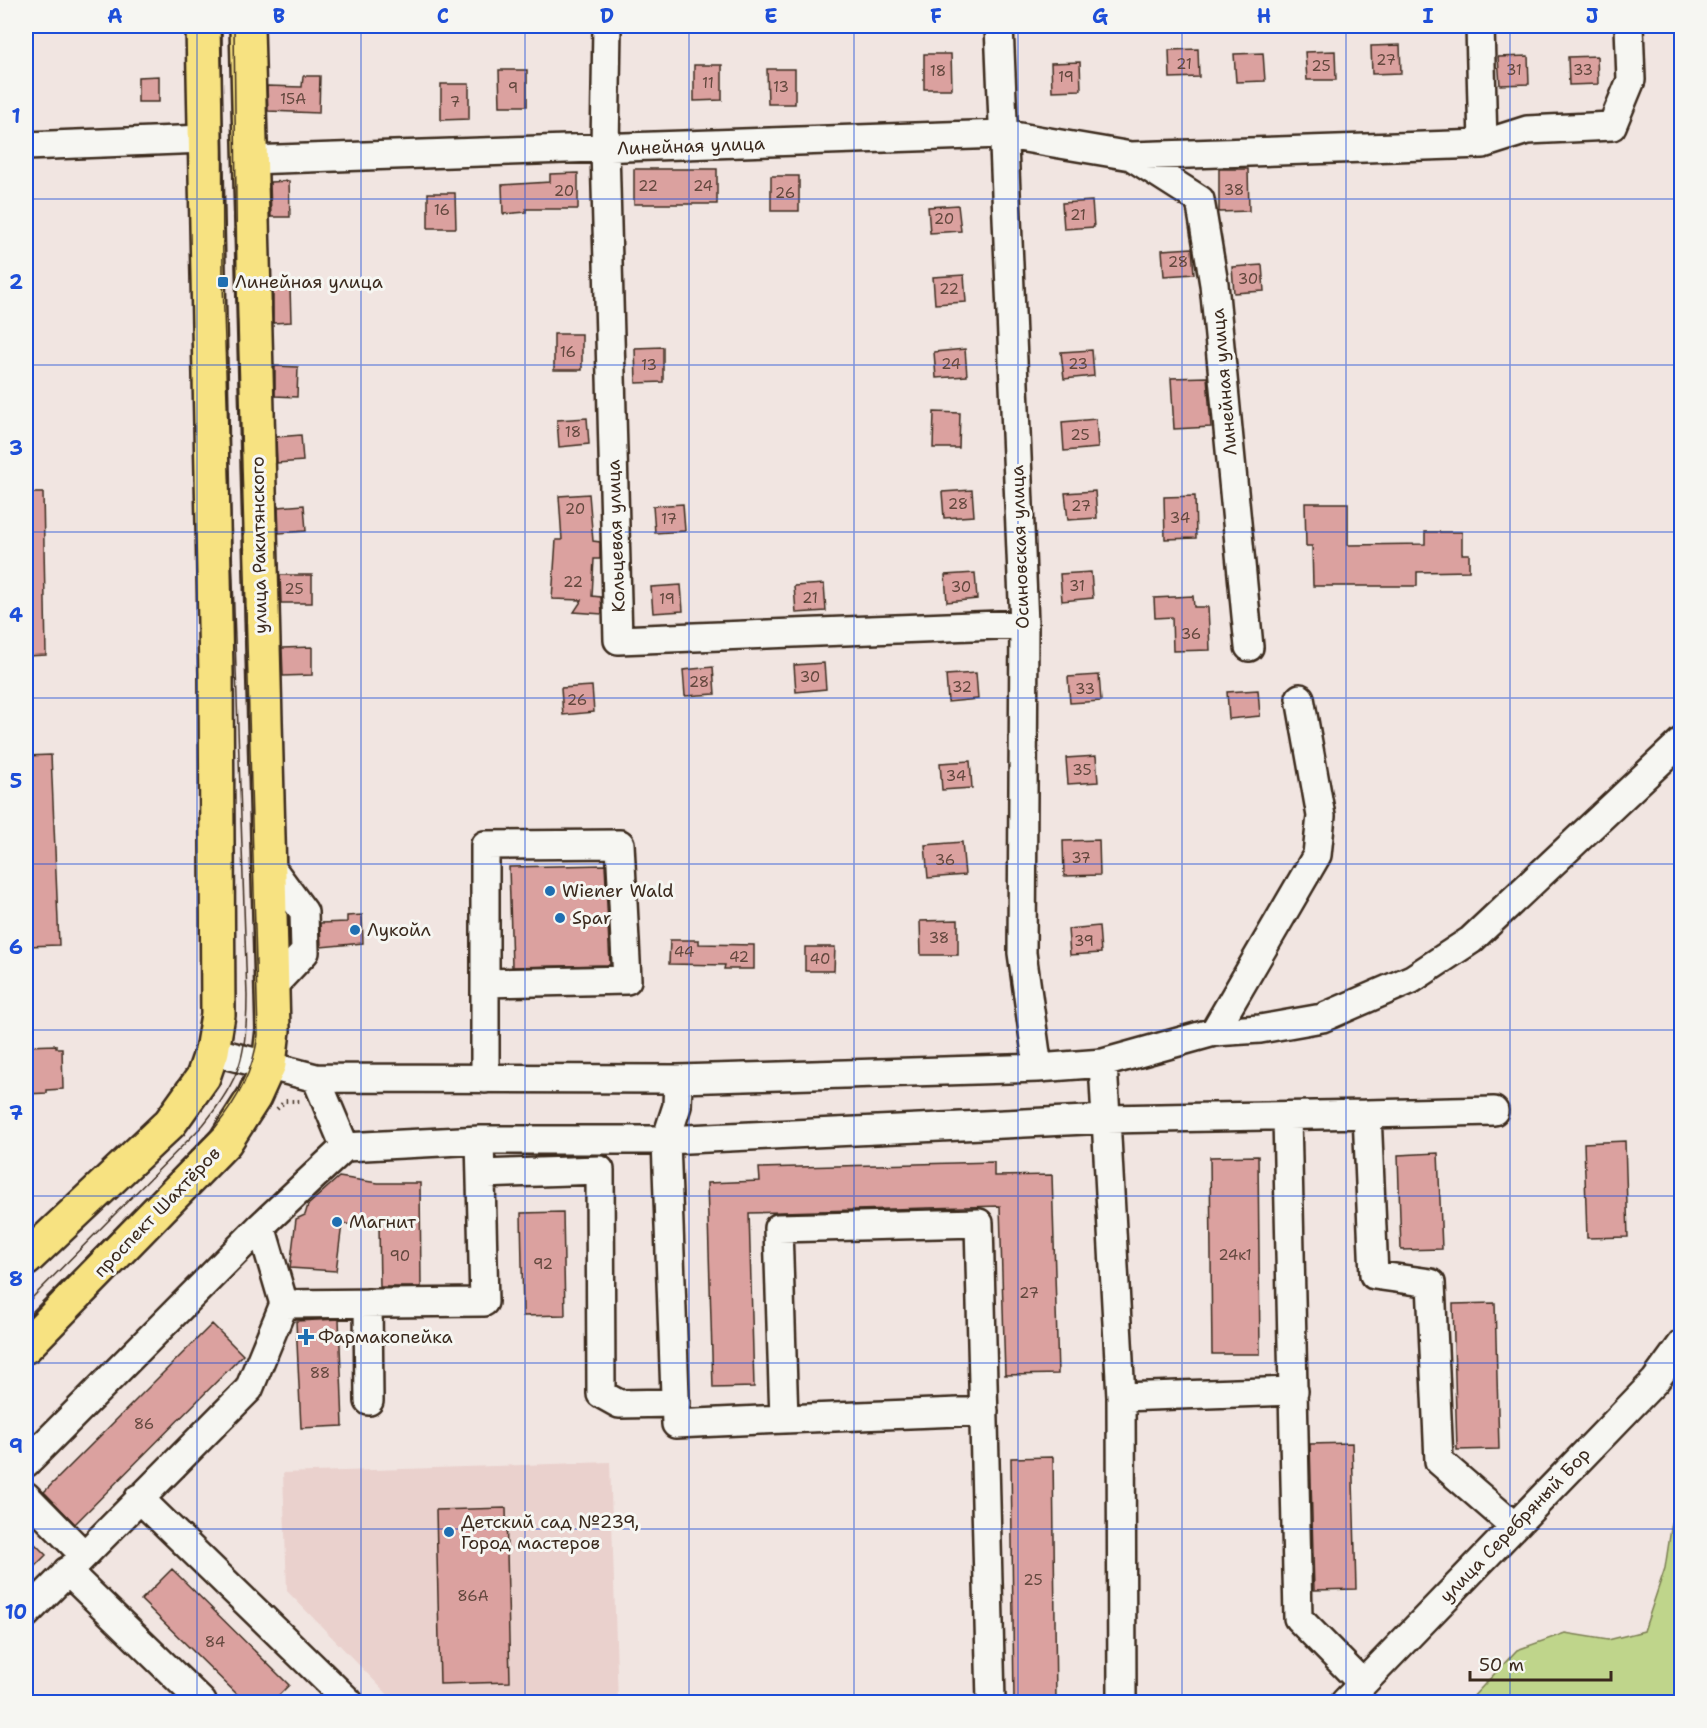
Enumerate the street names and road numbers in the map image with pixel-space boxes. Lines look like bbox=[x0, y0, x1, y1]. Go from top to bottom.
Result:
street label: Линейная улица bbox=[617, 131, 765, 161]
street label: Линейная улица bbox=[1206, 307, 1242, 457]
street label: улица Ракитянского bbox=[245, 456, 273, 634]
street label: Кольцевая улица bbox=[601, 459, 631, 613]
street label: Осиновская улица bbox=[1005, 465, 1035, 629]
street label: проспект Шахтёров bbox=[88, 1142, 226, 1282]
street label: улица Серебряный Бор bbox=[1435, 1442, 1595, 1608]

